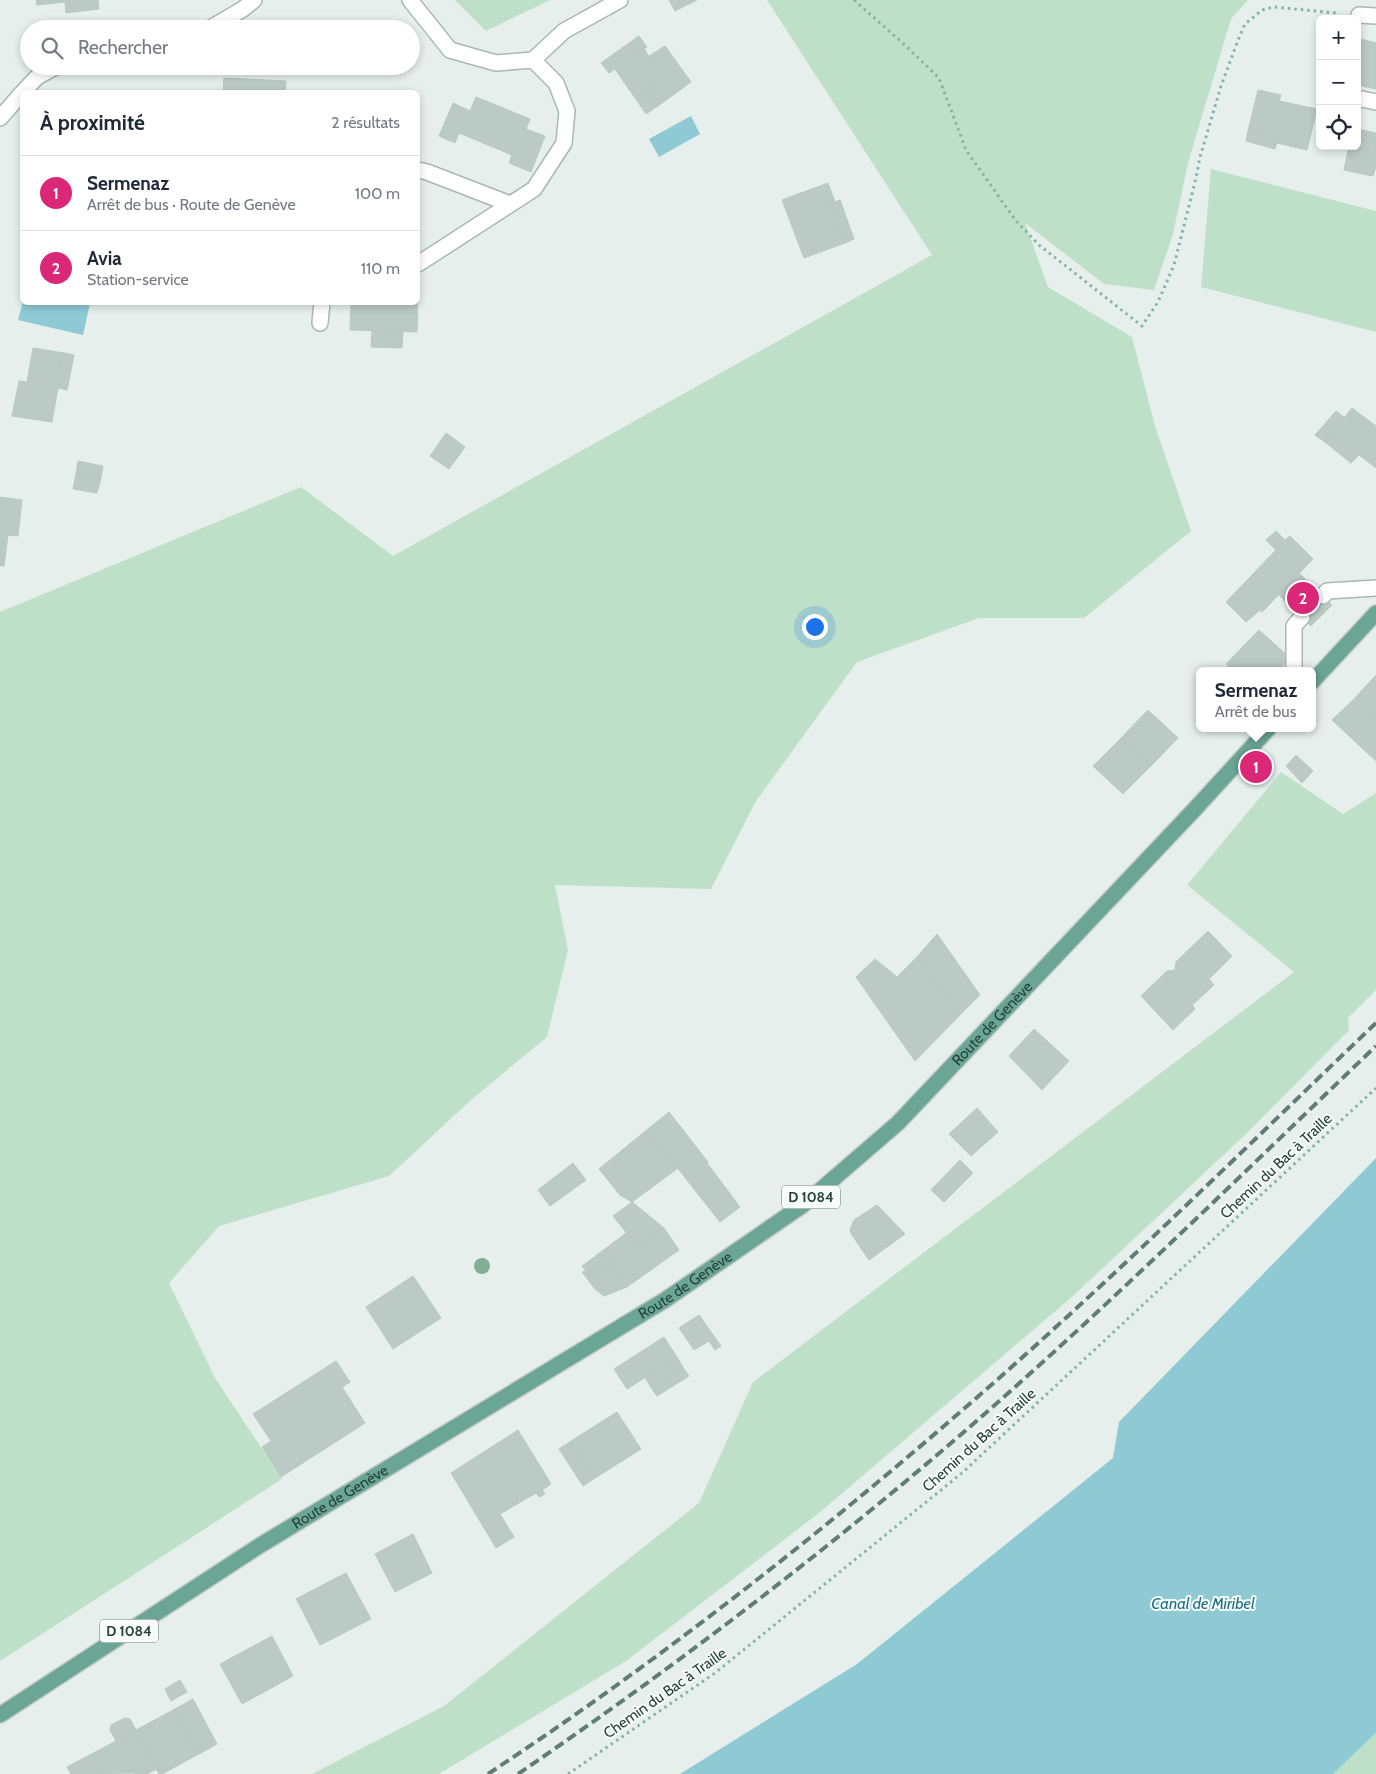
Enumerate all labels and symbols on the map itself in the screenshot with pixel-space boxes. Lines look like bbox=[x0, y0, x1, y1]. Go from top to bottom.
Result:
pin: 2 bbox=[1287, 579, 1319, 617]
your location bbox=[802, 614, 828, 640]
pin: 1 bbox=[1240, 748, 1272, 786]
street label: Route de Genève bbox=[948, 977, 1036, 1069]
street label: Chemin du Bac à Traille bbox=[1216, 1109, 1336, 1222]
road number: D 1084 bbox=[782, 1186, 840, 1208]
street label: Route de Genève bbox=[635, 1247, 736, 1323]
street label: Chemin du Bac à Traille bbox=[919, 1384, 1040, 1496]
street label: Route de Genève bbox=[289, 1461, 392, 1533]
water label: Canal de Miribel bbox=[1151, 1594, 1255, 1613]
road number: D 1084 bbox=[100, 1620, 158, 1642]
street label: Chemin du Bac à Traille bbox=[600, 1644, 730, 1742]

